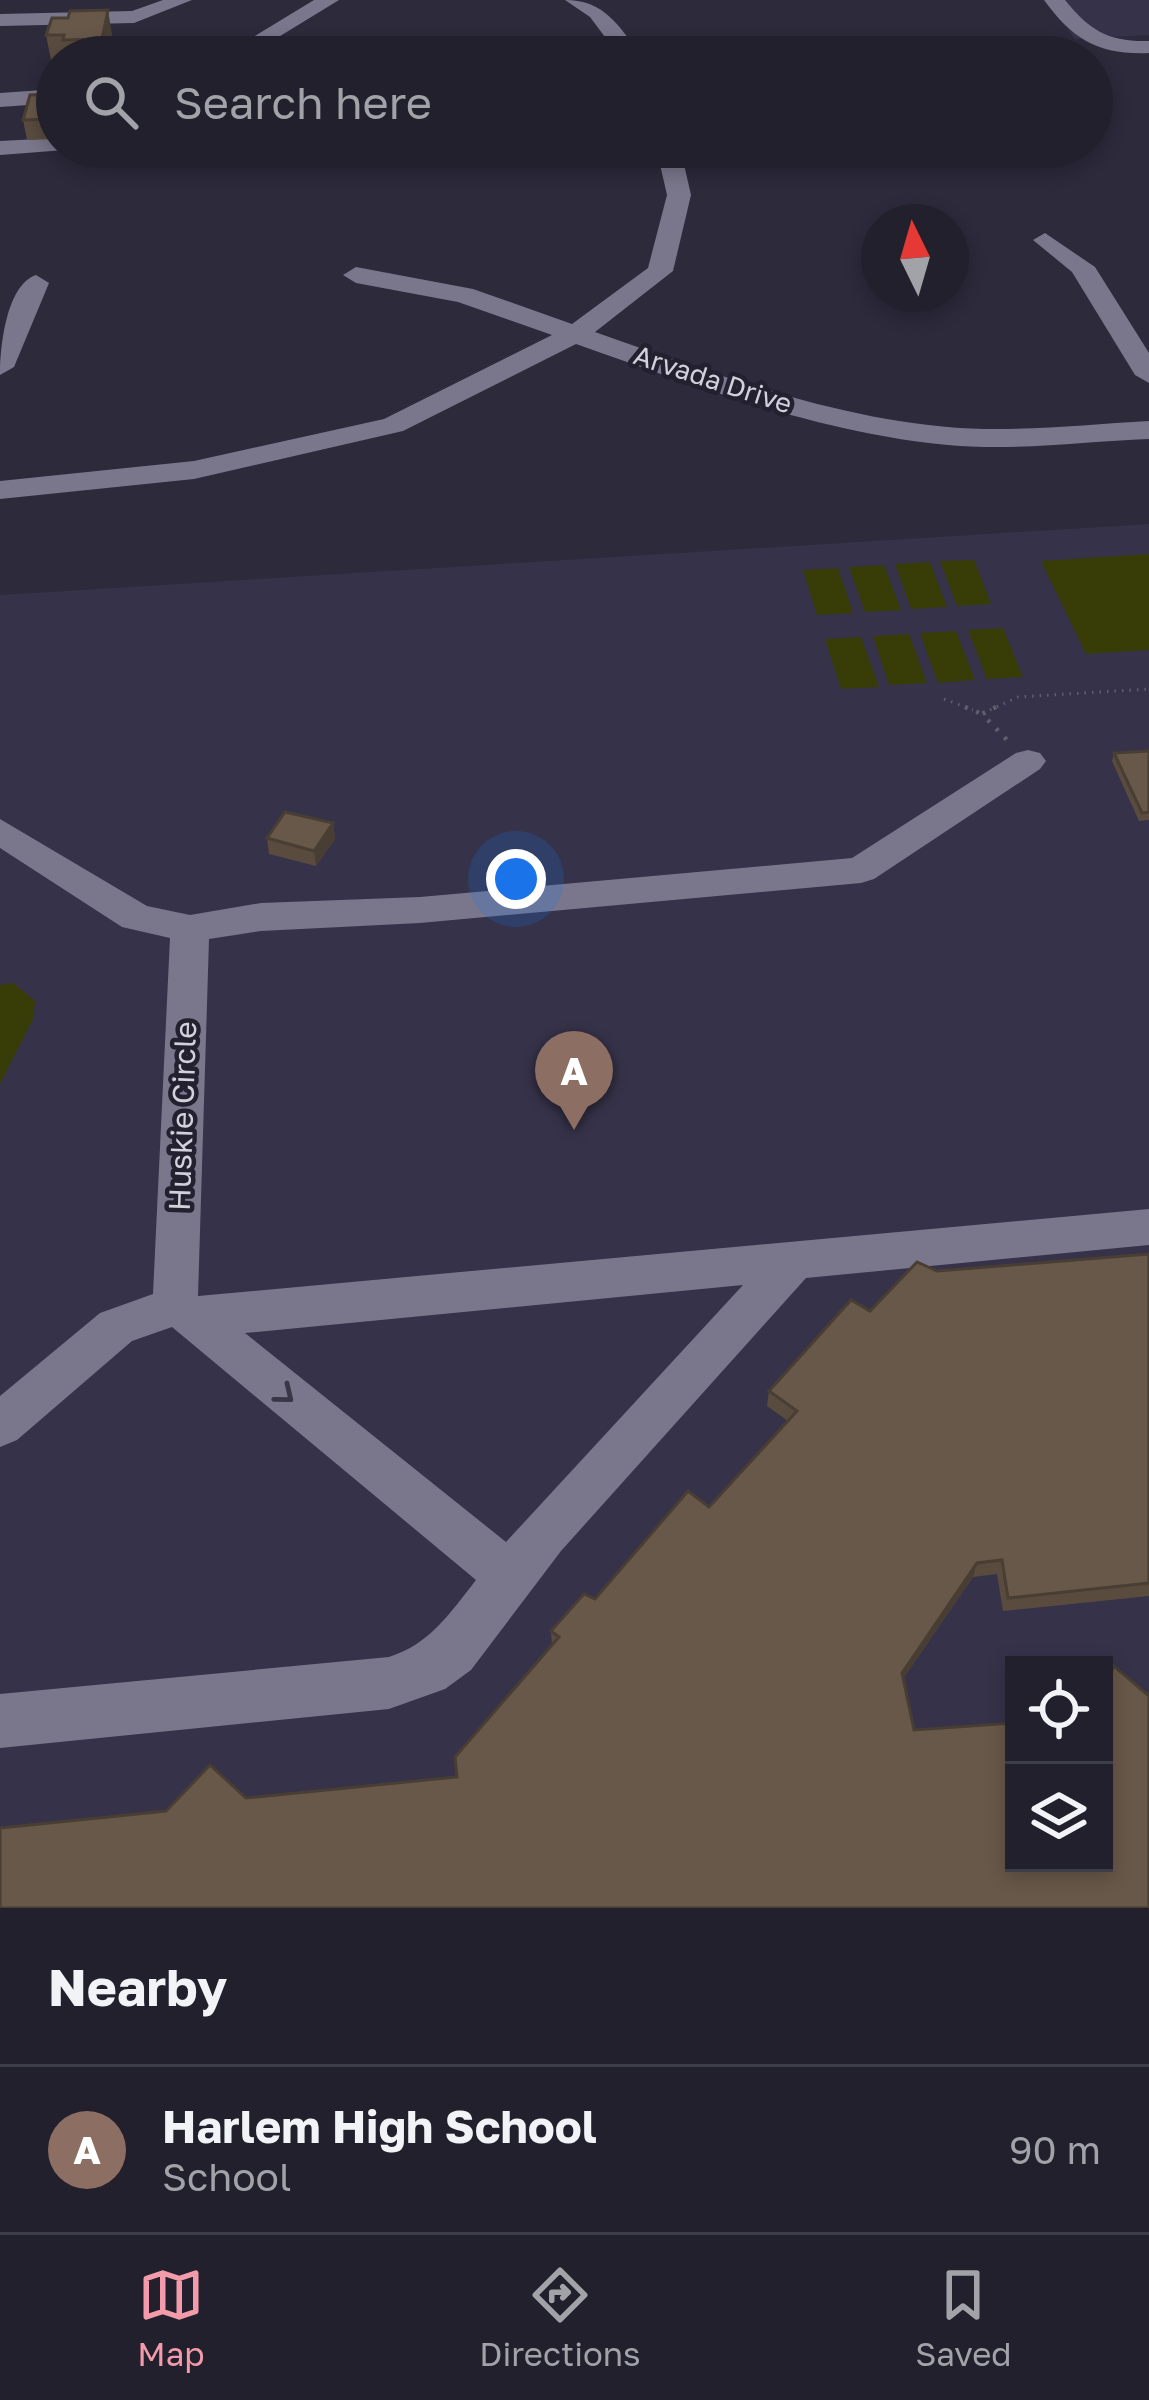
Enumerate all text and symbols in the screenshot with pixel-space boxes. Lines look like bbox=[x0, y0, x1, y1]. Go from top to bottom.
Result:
search box bbox=[36, 36, 1113, 168]
icon: search bbox=[78, 69, 144, 135]
text: Search here bbox=[174, 75, 432, 129]
north arrow bbox=[861, 204, 969, 312]
street label: Arvada Drive bbox=[630, 338, 796, 420]
your location bbox=[486, 849, 546, 909]
street label: Huskie Circle bbox=[161, 1021, 203, 1211]
pin: A bbox=[535, 1031, 613, 1130]
one-way arrow bbox=[272, 1381, 294, 1403]
map controls bbox=[1005, 1656, 1113, 1872]
button: locate bbox=[1005, 1656, 1113, 1764]
button: layers bbox=[1005, 1764, 1113, 1872]
text: Nearby bbox=[48, 1956, 227, 2017]
text: Harlem High School bbox=[162, 2099, 597, 2153]
text: A bbox=[73, 2126, 101, 2173]
text: 90 m bbox=[1009, 2126, 1101, 2173]
text: School bbox=[162, 2153, 291, 2200]
tab: Map bbox=[137, 2262, 205, 2373]
tab: Directions bbox=[479, 2262, 641, 2373]
tab: Saved bbox=[915, 2262, 1012, 2373]

